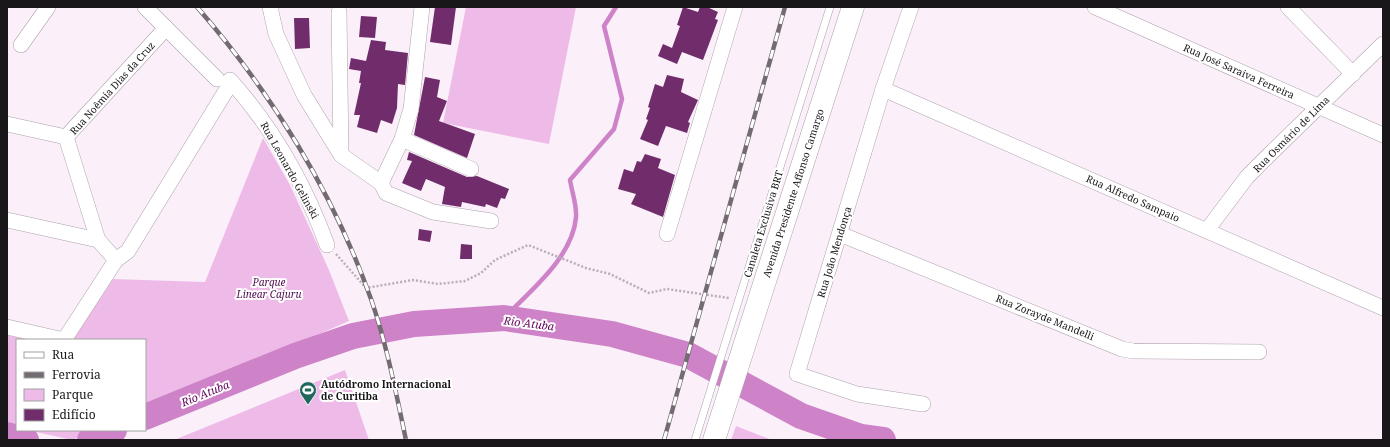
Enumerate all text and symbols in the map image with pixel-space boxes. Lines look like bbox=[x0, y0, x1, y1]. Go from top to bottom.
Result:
street label: Rua Noêmia Dias da Cruz bbox=[66, 38, 158, 138]
street label: Rua José Saraiva Ferreira bbox=[1181, 40, 1297, 102]
street label: Rua Osmário de Lima bbox=[1250, 92, 1333, 175]
street label: Avenida Presidente Affonso Camargo bbox=[759, 107, 827, 279]
street label: Rua Leonardo Gelinski bbox=[258, 119, 323, 222]
street label: Canaleta Exclusiva BRT bbox=[740, 169, 786, 279]
street label: Rua Alfredo Sampaio bbox=[1084, 171, 1182, 225]
street label: Rua João Mendonça bbox=[813, 204, 855, 299]
park label: Parque Linear Cajuru bbox=[236, 275, 301, 301]
street label: Rua Zorayde Mandelli bbox=[994, 291, 1097, 343]
water label: Rio Atuba bbox=[502, 312, 556, 334]
legend bbox=[16, 339, 146, 431]
text: Rua bbox=[52, 346, 74, 363]
text: Ferrovia bbox=[52, 366, 101, 383]
water label: Rio Atuba bbox=[178, 376, 232, 410]
place label: Autódromo Internacional de Curitiba bbox=[321, 377, 452, 403]
sports icon: Autódromo Internacional de Curitiba bbox=[298, 380, 318, 405]
text: Parque bbox=[52, 386, 93, 403]
text: Edifício bbox=[52, 406, 96, 423]

